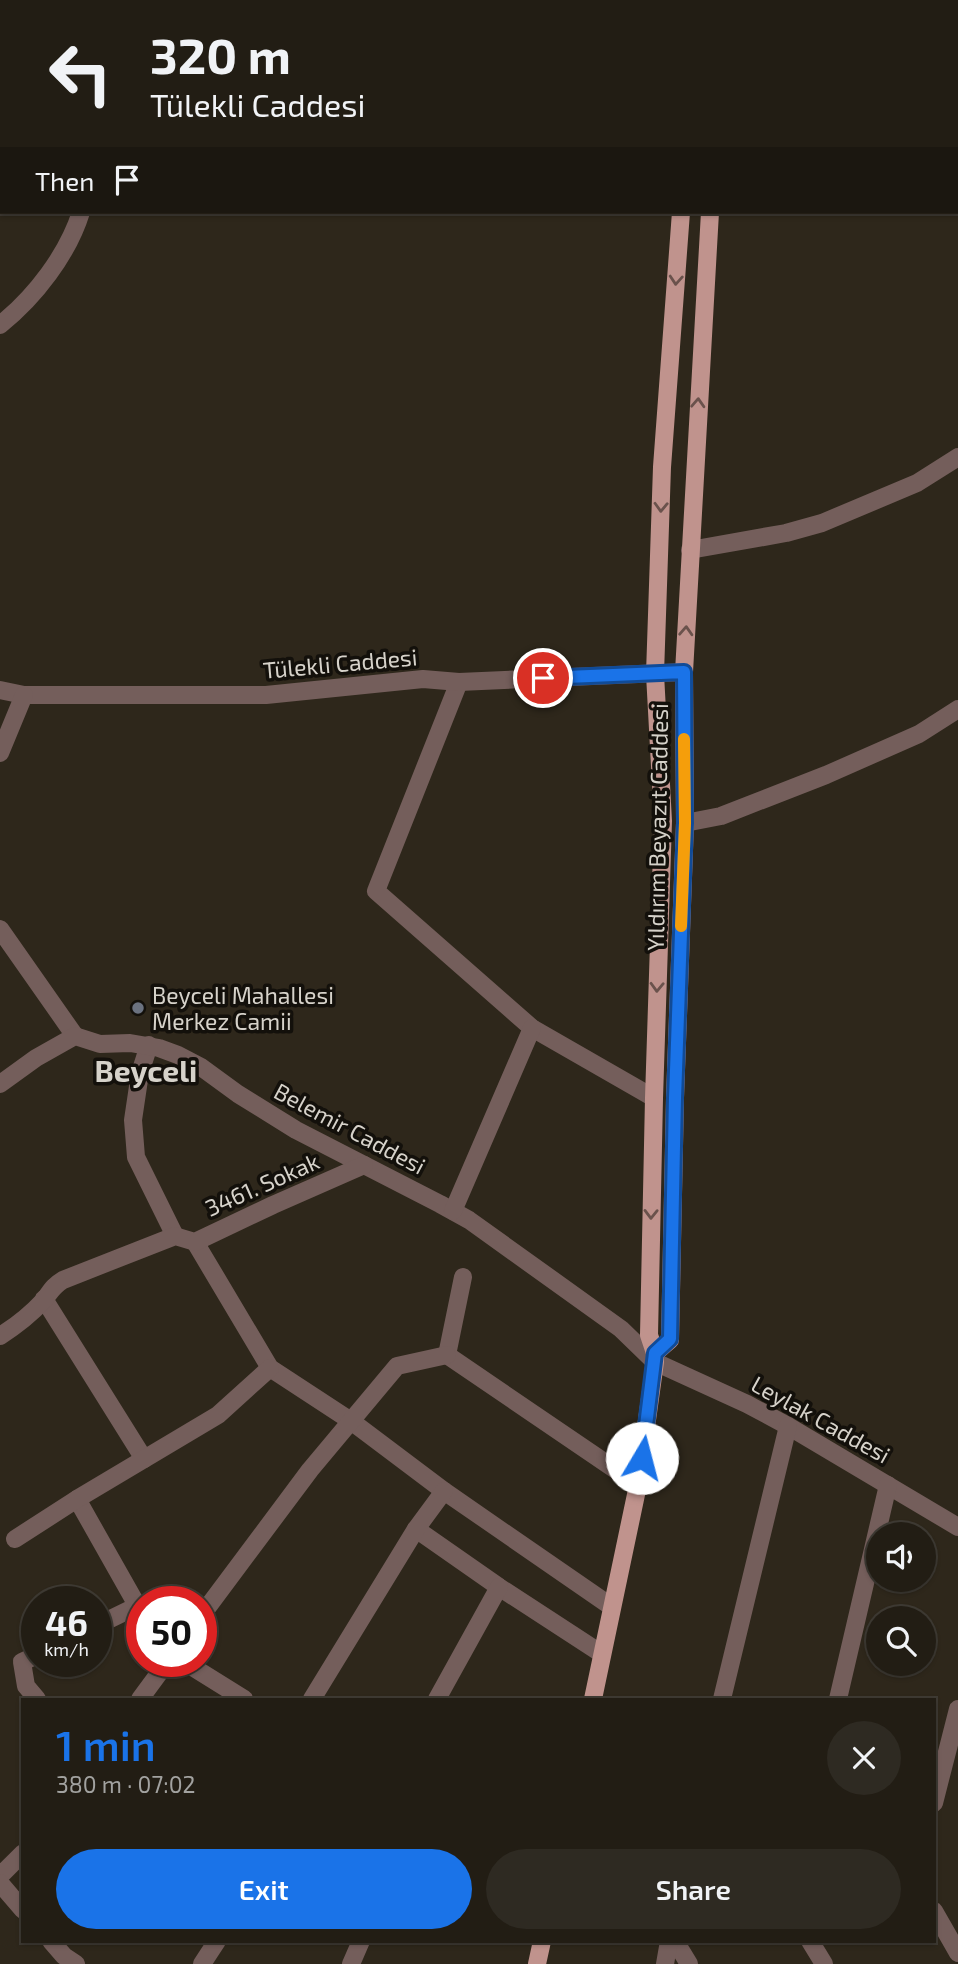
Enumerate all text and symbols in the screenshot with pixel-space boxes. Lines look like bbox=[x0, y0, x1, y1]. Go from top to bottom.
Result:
text: 320 m bbox=[150, 25, 291, 84]
icon: left bbox=[35, 28, 126, 119]
text: Tülekli Caddesi bbox=[150, 85, 365, 123]
icon: arrive bbox=[108, 161, 146, 199]
text: Then bbox=[35, 165, 94, 196]
one-way arrow bbox=[669, 275, 684, 286]
one-way arrow bbox=[691, 398, 706, 409]
one-way arrow bbox=[653, 502, 668, 513]
one-way arrow bbox=[678, 625, 693, 636]
street label: Tülekli Caddesi bbox=[262, 642, 418, 684]
pin bbox=[513, 648, 573, 708]
icon: arrive bbox=[524, 659, 562, 697]
street label: Yıldırım Beyazıt Caddesi bbox=[641, 703, 673, 951]
place label: Beyceli Mahallesi Merkez Camii bbox=[152, 981, 334, 1035]
one-way arrow bbox=[650, 982, 665, 993]
marker: Beyceli Mahallesi Merkez Camii bbox=[130, 1000, 146, 1016]
district label: Beyceli bbox=[95, 1052, 197, 1089]
street label: Belemir Caddesi bbox=[270, 1076, 430, 1180]
street label: 3461. Sokak bbox=[201, 1146, 324, 1222]
one-way arrow bbox=[643, 1210, 659, 1220]
street label: Leylak Caddesi bbox=[747, 1369, 895, 1469]
position arrow bbox=[605, 1421, 679, 1495]
map controls bbox=[866, 1522, 936, 1676]
button: sound bbox=[866, 1522, 936, 1592]
speed limit sign: 50 bbox=[126, 1586, 217, 1677]
text: 46 bbox=[45, 1601, 88, 1643]
button: search bbox=[866, 1606, 936, 1676]
text: km/h bbox=[44, 1638, 89, 1660]
text: 1 min bbox=[56, 1719, 156, 1769]
button: close bbox=[827, 1721, 901, 1795]
text: 380 m · 07:02 bbox=[56, 1770, 195, 1798]
button: Exit bbox=[56, 1849, 472, 1929]
button: Share bbox=[486, 1849, 901, 1929]

